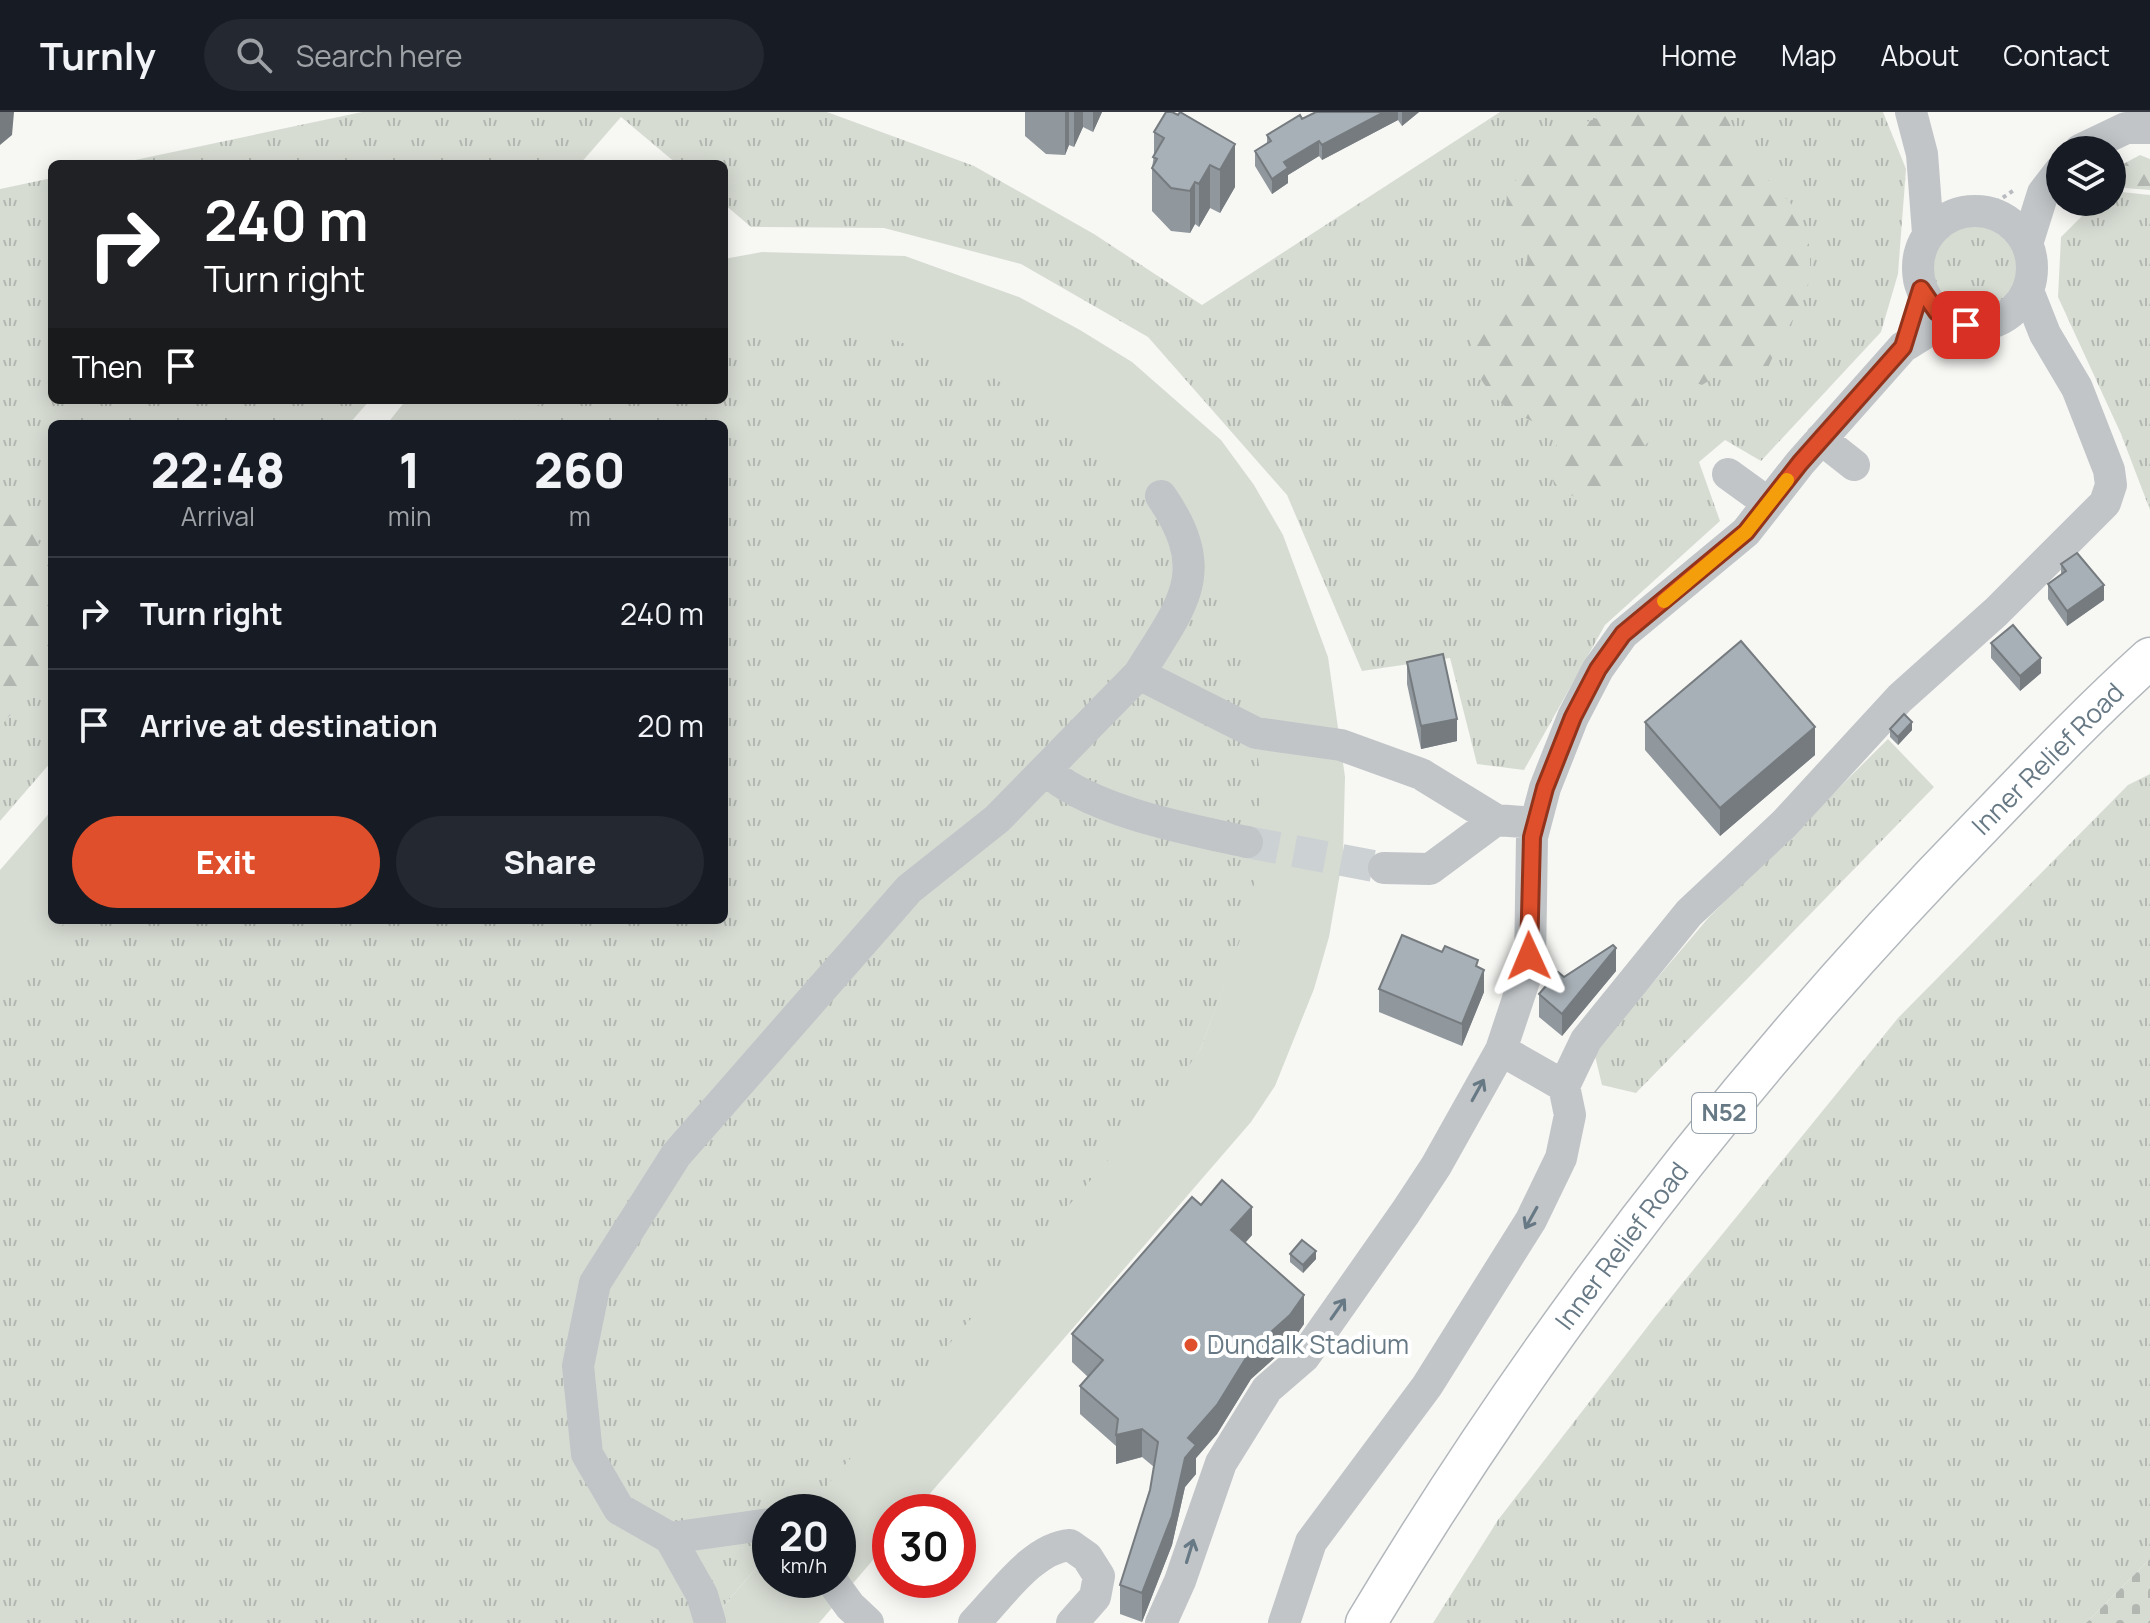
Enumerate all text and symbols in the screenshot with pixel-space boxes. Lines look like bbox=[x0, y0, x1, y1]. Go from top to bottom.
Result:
search box bbox=[204, 19, 764, 91]
text: Turnly bbox=[40, 29, 156, 81]
icon: search bbox=[232, 33, 276, 77]
text: Search here bbox=[296, 35, 463, 76]
text: Home bbox=[1661, 36, 1737, 74]
text: Map bbox=[1781, 36, 1837, 74]
text: About bbox=[1881, 36, 1959, 74]
text: Contact bbox=[2003, 36, 2110, 74]
map controls bbox=[2046, 136, 2126, 216]
button: layers bbox=[2046, 136, 2126, 216]
text: 240 m bbox=[204, 181, 369, 258]
icon: right bbox=[72, 192, 176, 296]
text: Turn right bbox=[204, 254, 365, 303]
pin bbox=[1932, 291, 2000, 359]
icon: arrive bbox=[1944, 303, 1988, 347]
icon: arrive bbox=[159, 344, 203, 388]
text: Then bbox=[72, 346, 143, 387]
text: 22:48 bbox=[151, 437, 285, 502]
text: 1 bbox=[399, 437, 421, 502]
text: 260 bbox=[534, 437, 625, 502]
text: Arrival bbox=[181, 498, 255, 534]
text: min bbox=[388, 498, 431, 534]
text: m bbox=[569, 498, 591, 534]
icon: right bbox=[72, 591, 116, 635]
text: Turn right bbox=[140, 593, 283, 634]
text: 240 m bbox=[620, 593, 704, 634]
street label: Inner Relief Road bbox=[1963, 674, 2131, 842]
icon: arrive bbox=[72, 703, 116, 747]
text: Arrive at destination bbox=[140, 705, 438, 746]
text: 20 m bbox=[637, 705, 704, 746]
button: Exit bbox=[72, 816, 380, 908]
button: Share bbox=[396, 816, 704, 908]
position arrow bbox=[1487, 914, 1571, 998]
one-way arrow bbox=[1471, 1079, 1486, 1103]
road number: N52 bbox=[1692, 1093, 1756, 1133]
street label: Inner Relief Road bbox=[1546, 1154, 1696, 1337]
one-way arrow bbox=[1523, 1205, 1538, 1229]
one-way arrow bbox=[1329, 1299, 1346, 1320]
place label: Dundalk Stadium bbox=[1207, 1326, 1409, 1362]
marker: Dundalk Stadium bbox=[1182, 1336, 1200, 1354]
speed limit sign: 30 bbox=[872, 1494, 976, 1598]
text: 20 bbox=[779, 1508, 829, 1563]
one-way arrow bbox=[1183, 1538, 1198, 1564]
text: km/h bbox=[781, 1552, 827, 1579]

